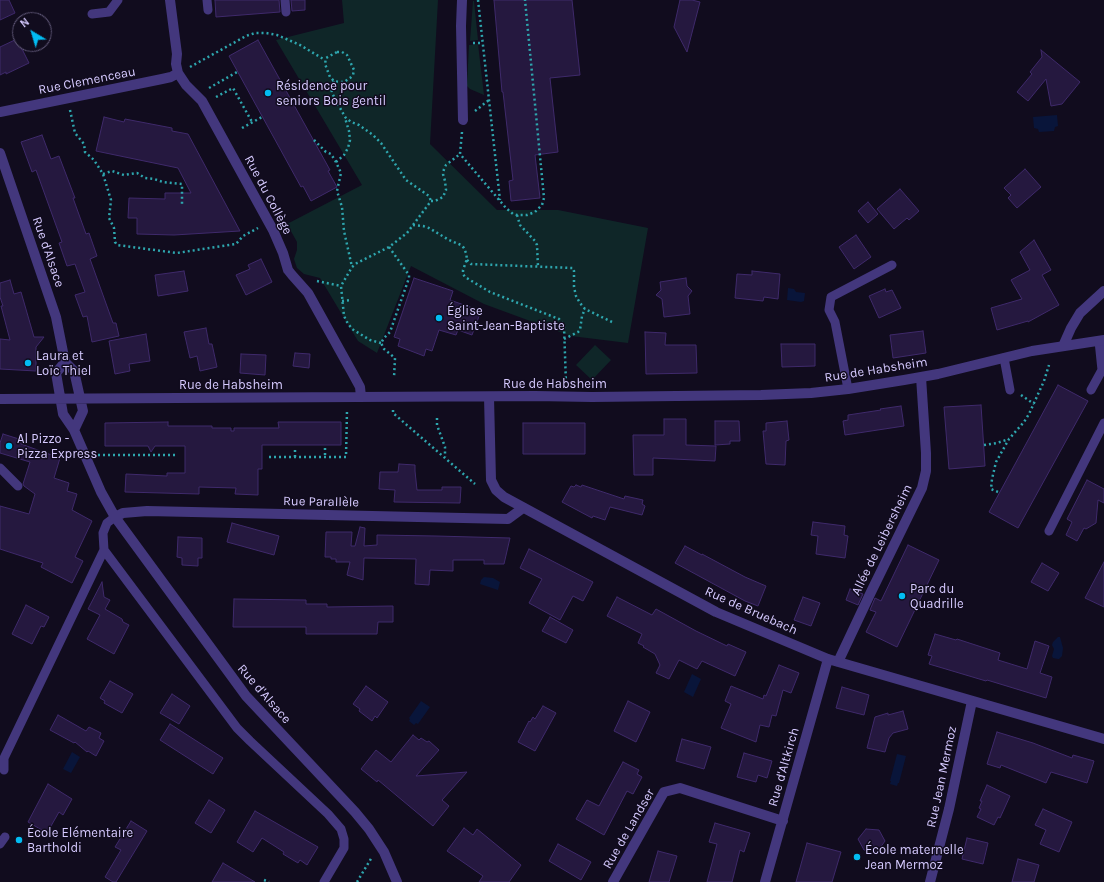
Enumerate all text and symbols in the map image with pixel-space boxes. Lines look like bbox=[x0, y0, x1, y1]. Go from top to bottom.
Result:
north arrow bbox=[12, 12, 52, 52]
text: N bbox=[18, 15, 32, 30]
street label: Rue Clemenceau bbox=[37, 64, 137, 98]
place label: Résidence pour seniors Bois gentil bbox=[276, 78, 386, 109]
marker: Résidence pour seniors Bois gentil bbox=[263, 88, 273, 98]
street label: Rue du Collège bbox=[241, 153, 295, 237]
street label: Rue d'Alsace bbox=[29, 215, 67, 289]
place label: Église Saint-Jean-Baptiste bbox=[447, 303, 565, 334]
marker: Église Saint-Jean-Baptiste bbox=[434, 313, 444, 323]
place label: Laura et Loïc Thiel bbox=[36, 348, 91, 379]
street label: Rue de Habsheim bbox=[823, 354, 929, 386]
marker: Laura et Loïc Thiel bbox=[23, 358, 33, 368]
street label: Rue de Habsheim bbox=[503, 376, 607, 392]
street label: Rue de Habsheim bbox=[179, 377, 283, 393]
place label: Al Pizzo - Pizza Express bbox=[17, 431, 97, 462]
marker: Al Pizzo - Pizza Express bbox=[4, 441, 14, 451]
street label: Allée de Leibersheim bbox=[848, 482, 916, 598]
street label: Rue Parallèle bbox=[283, 494, 359, 510]
place label: Parc du Quadrille bbox=[910, 581, 964, 612]
street label: Rue de Bruebach bbox=[702, 584, 800, 638]
marker: Parc du Quadrille bbox=[897, 591, 907, 601]
street label: Rue d'Alsace bbox=[234, 661, 294, 727]
street label: Rue Jean Mermoz bbox=[924, 725, 960, 829]
street label: Rue d'Altkirch bbox=[765, 726, 803, 808]
street label: Rue de Landser bbox=[600, 786, 658, 872]
place label: École Elémentaire Bartholdi bbox=[27, 825, 133, 856]
marker: École Elémentaire Bartholdi bbox=[14, 835, 24, 845]
place label: École maternelle Jean Mermoz bbox=[865, 842, 964, 873]
marker: École maternelle Jean Mermoz bbox=[852, 852, 862, 862]

